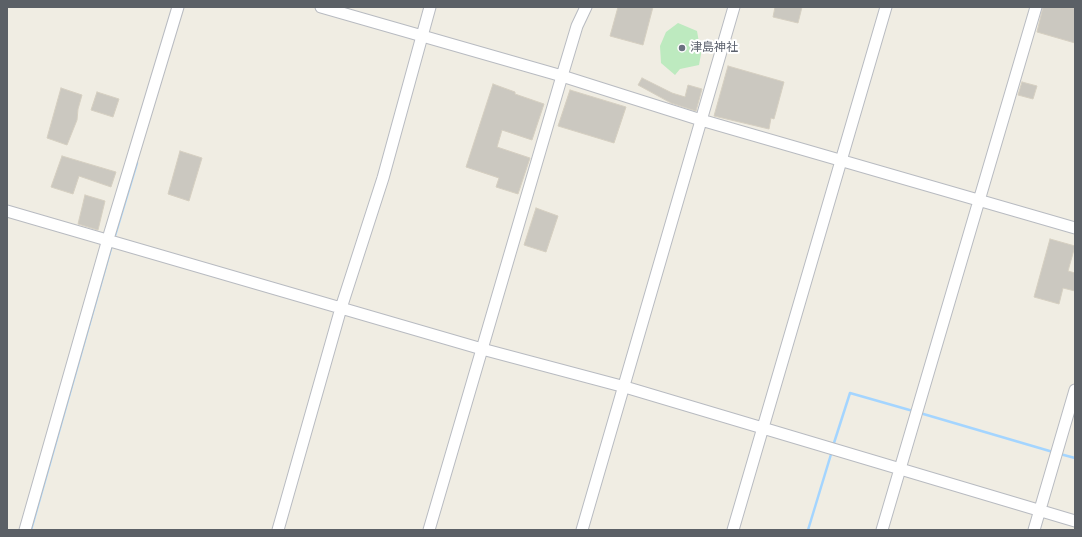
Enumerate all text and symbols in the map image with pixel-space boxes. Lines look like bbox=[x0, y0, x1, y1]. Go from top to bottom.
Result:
place label: 津島神社 bbox=[690, 41, 738, 55]
marker: 津島神社 bbox=[677, 43, 687, 53]

